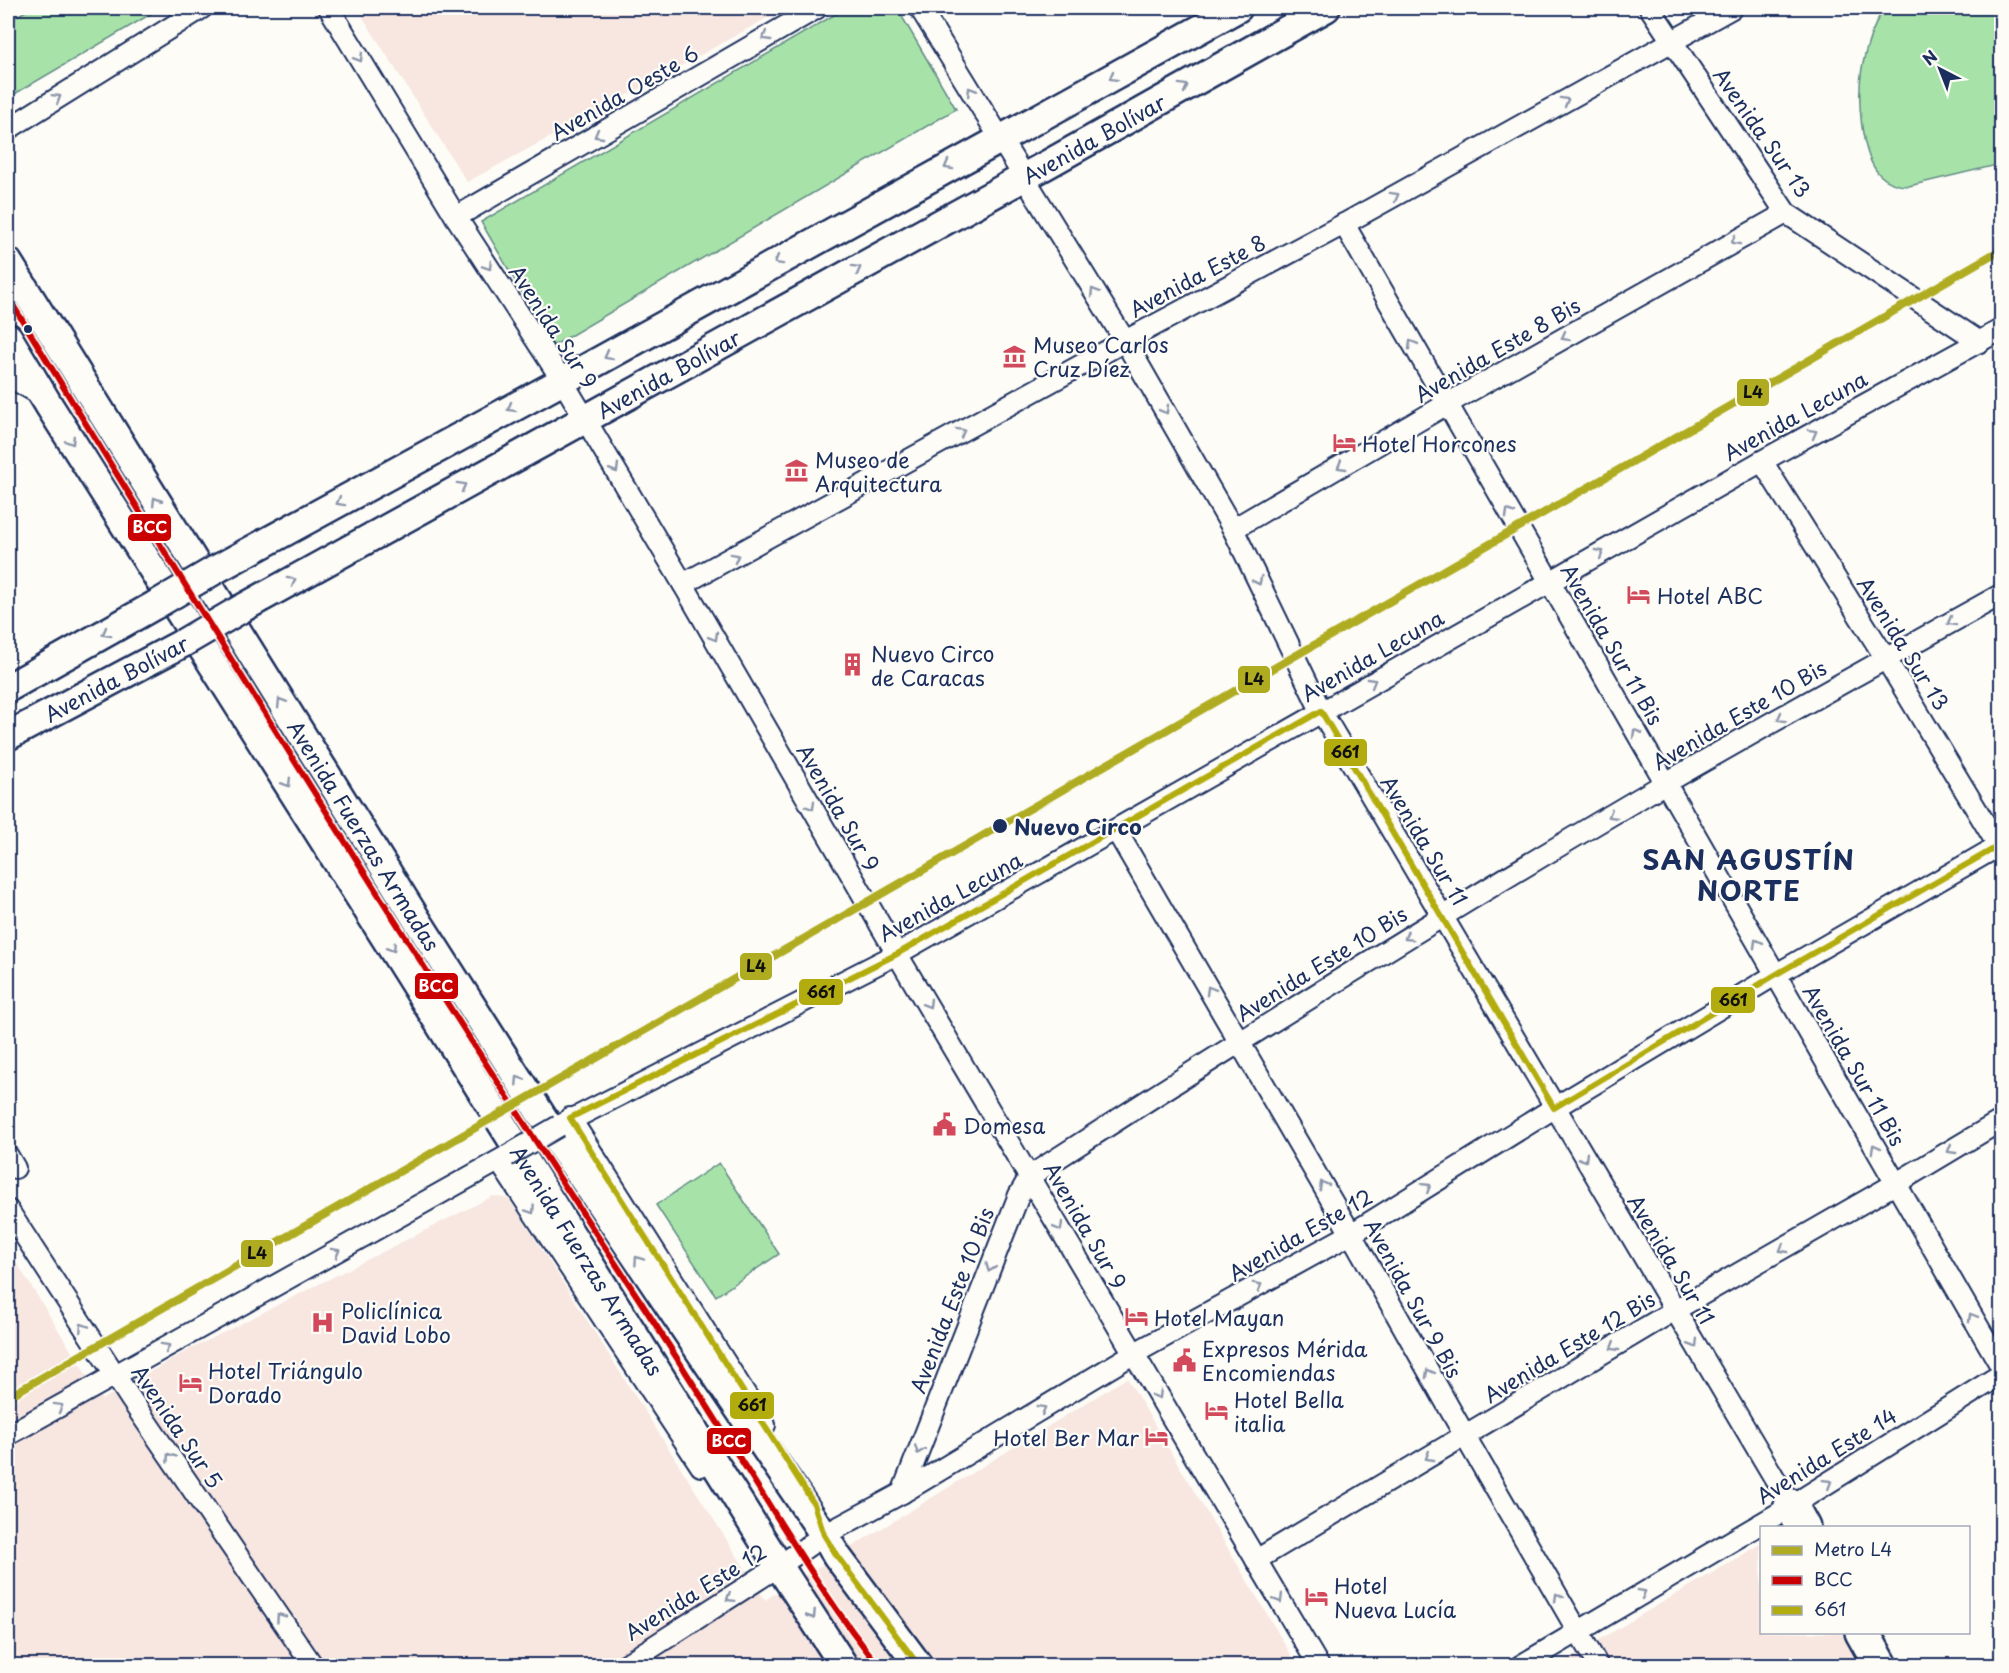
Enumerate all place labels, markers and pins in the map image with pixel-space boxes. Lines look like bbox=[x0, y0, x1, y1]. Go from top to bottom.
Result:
unlabelled marker bbox=[22, 323, 34, 335]
place label: Museo Carlos Cruz Díez bbox=[1033, 328, 1169, 384]
museum icon: Museo Carlos Cruz Díez bbox=[1002, 343, 1028, 369]
place label: Hotel Horcones bbox=[1362, 427, 1517, 459]
hotel icon: Hotel Horcones bbox=[1331, 430, 1357, 456]
place label: Museo de Arquitectura bbox=[815, 443, 942, 499]
museum icon: Museo de Arquitectura bbox=[784, 458, 810, 484]
place label: Hotel ABC bbox=[1657, 579, 1763, 611]
hotel icon: Hotel ABC bbox=[1626, 582, 1652, 608]
place label: Nuevo Circo de Caracas bbox=[871, 637, 995, 693]
building icon: Nuevo Circo de Caracas bbox=[840, 652, 866, 678]
place label: Nuevo Circo bbox=[1014, 810, 1142, 842]
marker: Nuevo Circo bbox=[991, 817, 1009, 835]
place label: Domesa bbox=[963, 1109, 1045, 1141]
public building icon: Domesa bbox=[932, 1112, 958, 1138]
place label: Policlínica David Lobo bbox=[341, 1294, 451, 1350]
place label: Hotel Mayan bbox=[1154, 1301, 1284, 1333]
hotel icon: Hotel Mayan bbox=[1123, 1304, 1149, 1330]
hospital icon: Policlínica David Lobo bbox=[310, 1309, 336, 1335]
place label: Expresos Mérida Encomiendas bbox=[1202, 1332, 1368, 1388]
public building icon: Expresos Mérida Encomiendas bbox=[1171, 1347, 1197, 1373]
place label: Hotel Triángulo Dorado bbox=[208, 1354, 363, 1410]
hotel icon: Hotel Triángulo Dorado bbox=[177, 1369, 203, 1395]
place label: Hotel Bella italia bbox=[1234, 1383, 1344, 1439]
hotel icon: Hotel Bella italia bbox=[1203, 1398, 1229, 1424]
place label: Hotel Ber Mar bbox=[993, 1421, 1139, 1453]
hotel icon: Hotel Ber Mar bbox=[1144, 1424, 1170, 1450]
place label: Hotel Nueva Lucía bbox=[1334, 1569, 1456, 1625]
hotel icon: Hotel Nueva Lucía bbox=[1303, 1584, 1329, 1610]

